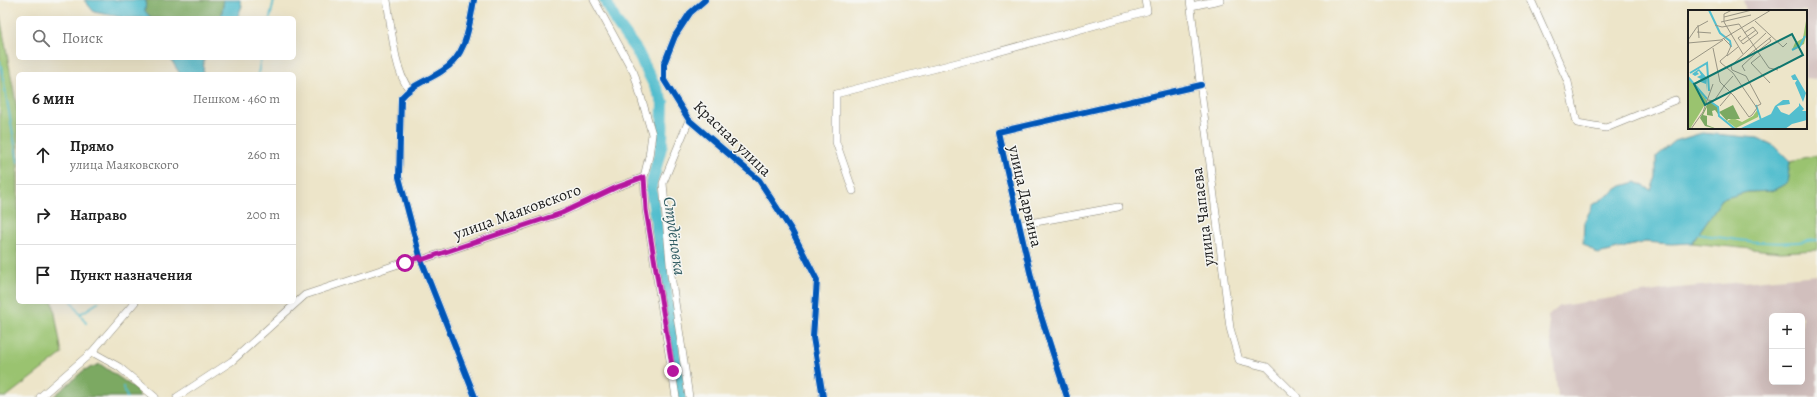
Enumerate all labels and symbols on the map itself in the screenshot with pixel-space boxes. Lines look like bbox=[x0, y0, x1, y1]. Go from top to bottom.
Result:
inset map bbox=[1688, 10, 1807, 129]
street label: Красная улица bbox=[688, 96, 777, 182]
street label: улица Дарвина bbox=[1002, 142, 1048, 250]
street label: улица Чапаева bbox=[1186, 166, 1220, 269]
street label: улица Маяковского bbox=[450, 179, 584, 246]
water label: Студёновка bbox=[658, 195, 691, 277]
route start bbox=[396, 254, 414, 272]
route end bbox=[664, 362, 682, 380]

